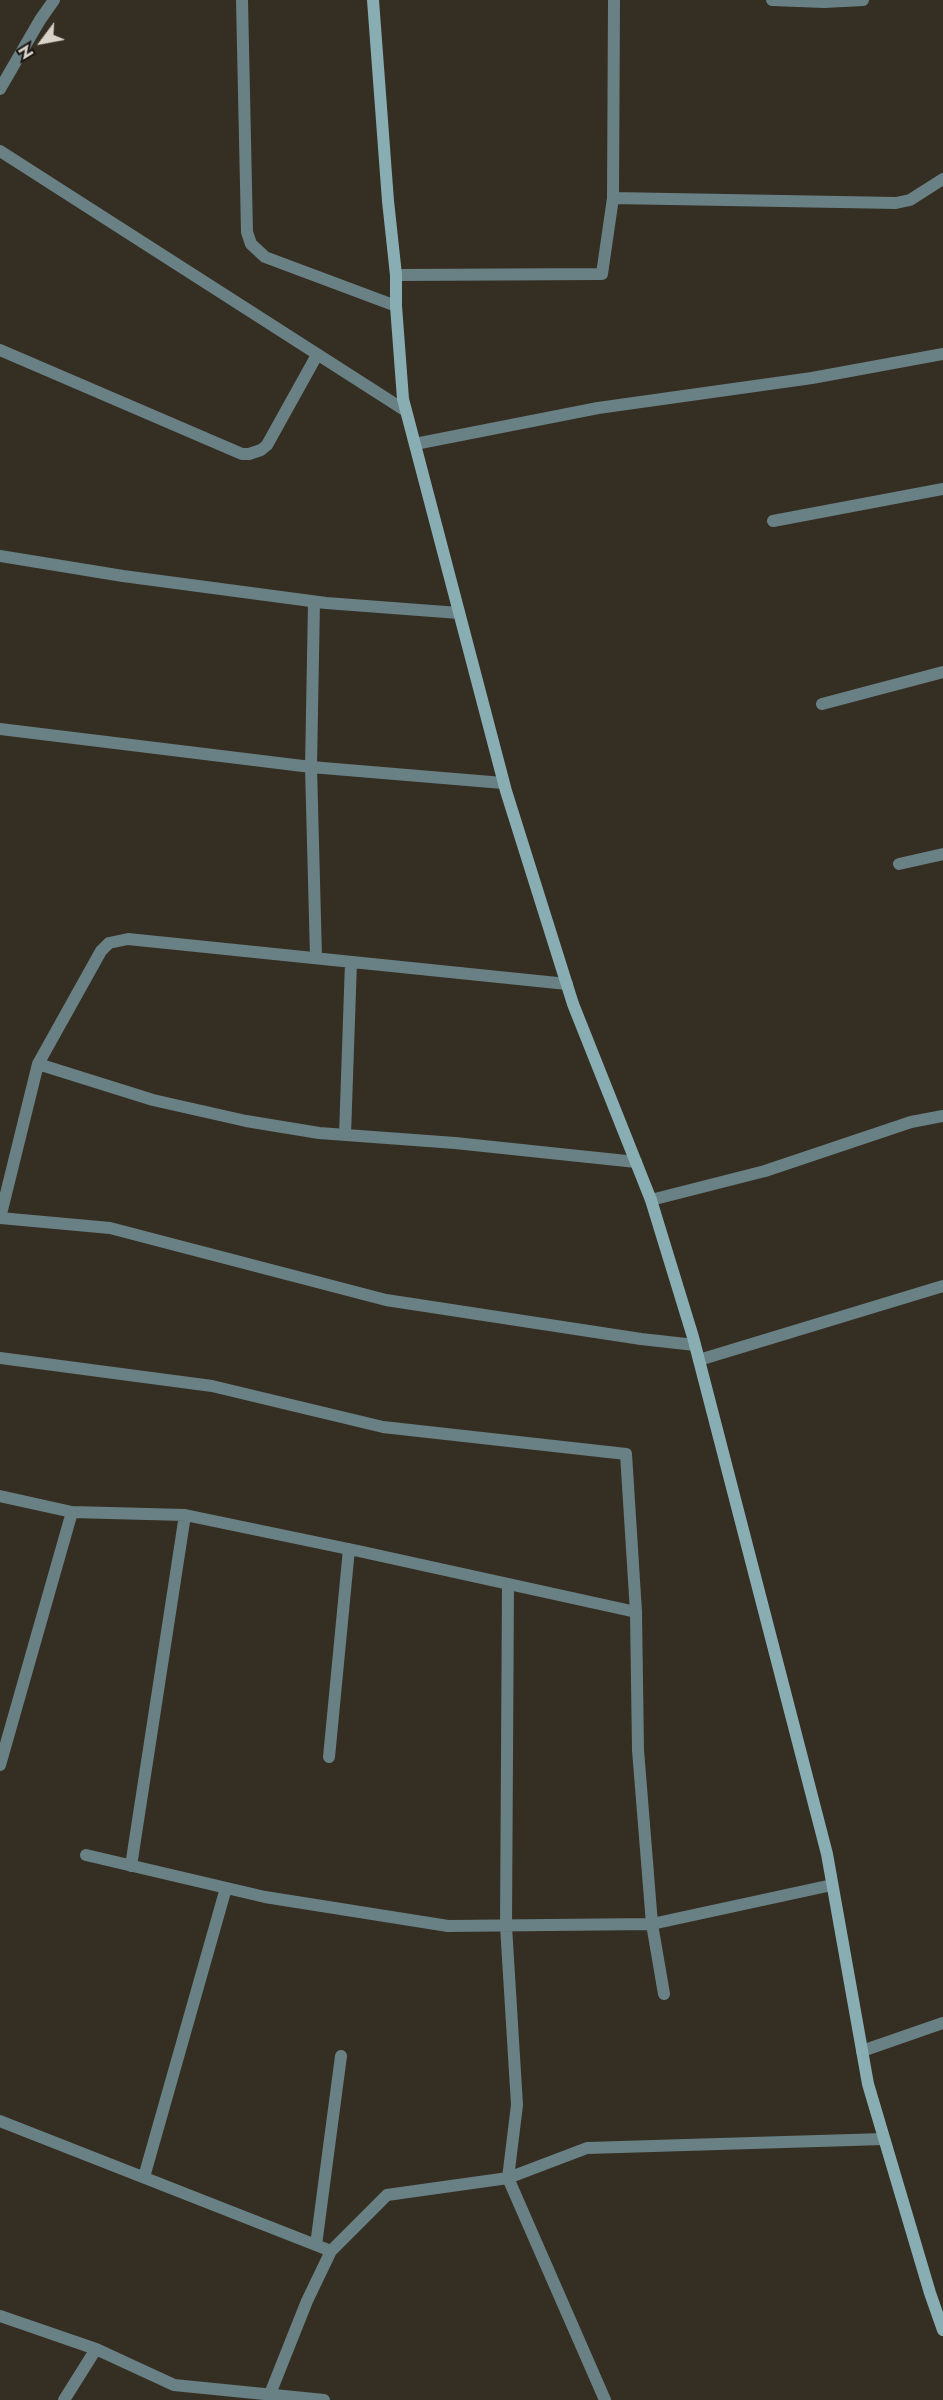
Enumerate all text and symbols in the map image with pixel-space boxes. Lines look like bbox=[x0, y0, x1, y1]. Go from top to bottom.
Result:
north arrow bbox=[12, 12, 72, 72]
text: N bbox=[13, 40, 39, 63]

